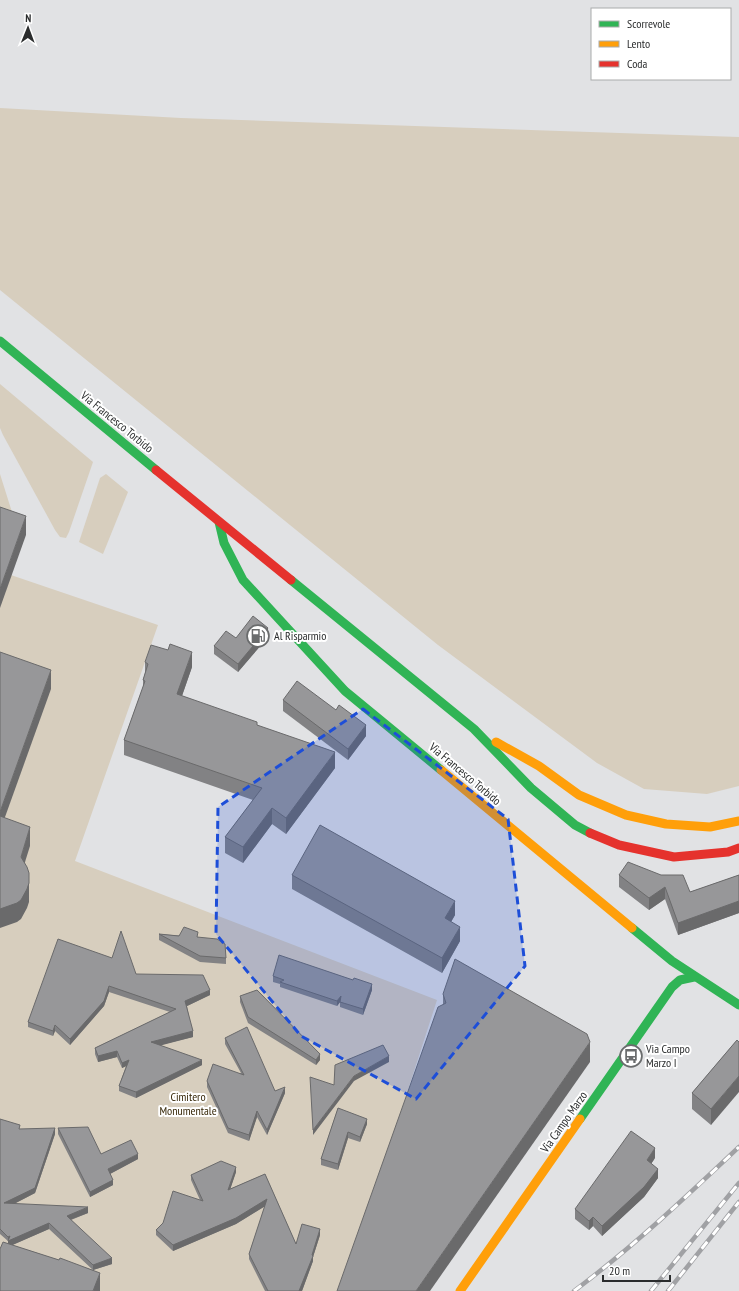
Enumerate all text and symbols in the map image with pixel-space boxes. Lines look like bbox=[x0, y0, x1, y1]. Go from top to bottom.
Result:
north arrow bbox=[8, 8, 48, 48]
legend bbox=[591, 8, 731, 80]
text: N bbox=[25, 11, 31, 25]
text: Scorrevole bbox=[627, 16, 670, 31]
text: Lento bbox=[627, 36, 650, 51]
text: Coda bbox=[627, 56, 648, 71]
street label: Via Francesco Torbido bbox=[77, 387, 157, 456]
fuel station icon: Al Risparmio bbox=[245, 623, 271, 649]
place label: Al Risparmio bbox=[274, 628, 326, 643]
street label: Via Francesco Torbido bbox=[426, 739, 504, 808]
place label: Via Campo Marzo I bbox=[645, 1041, 690, 1070]
bus stop icon: Via Campo Marzo I bbox=[618, 1043, 644, 1069]
street label: Via Campo Marzo bbox=[536, 1088, 590, 1156]
park label: Cimitero Monumentale bbox=[159, 1089, 217, 1118]
scale bar bbox=[603, 1257, 670, 1283]
text: 20 m bbox=[609, 1263, 630, 1278]

